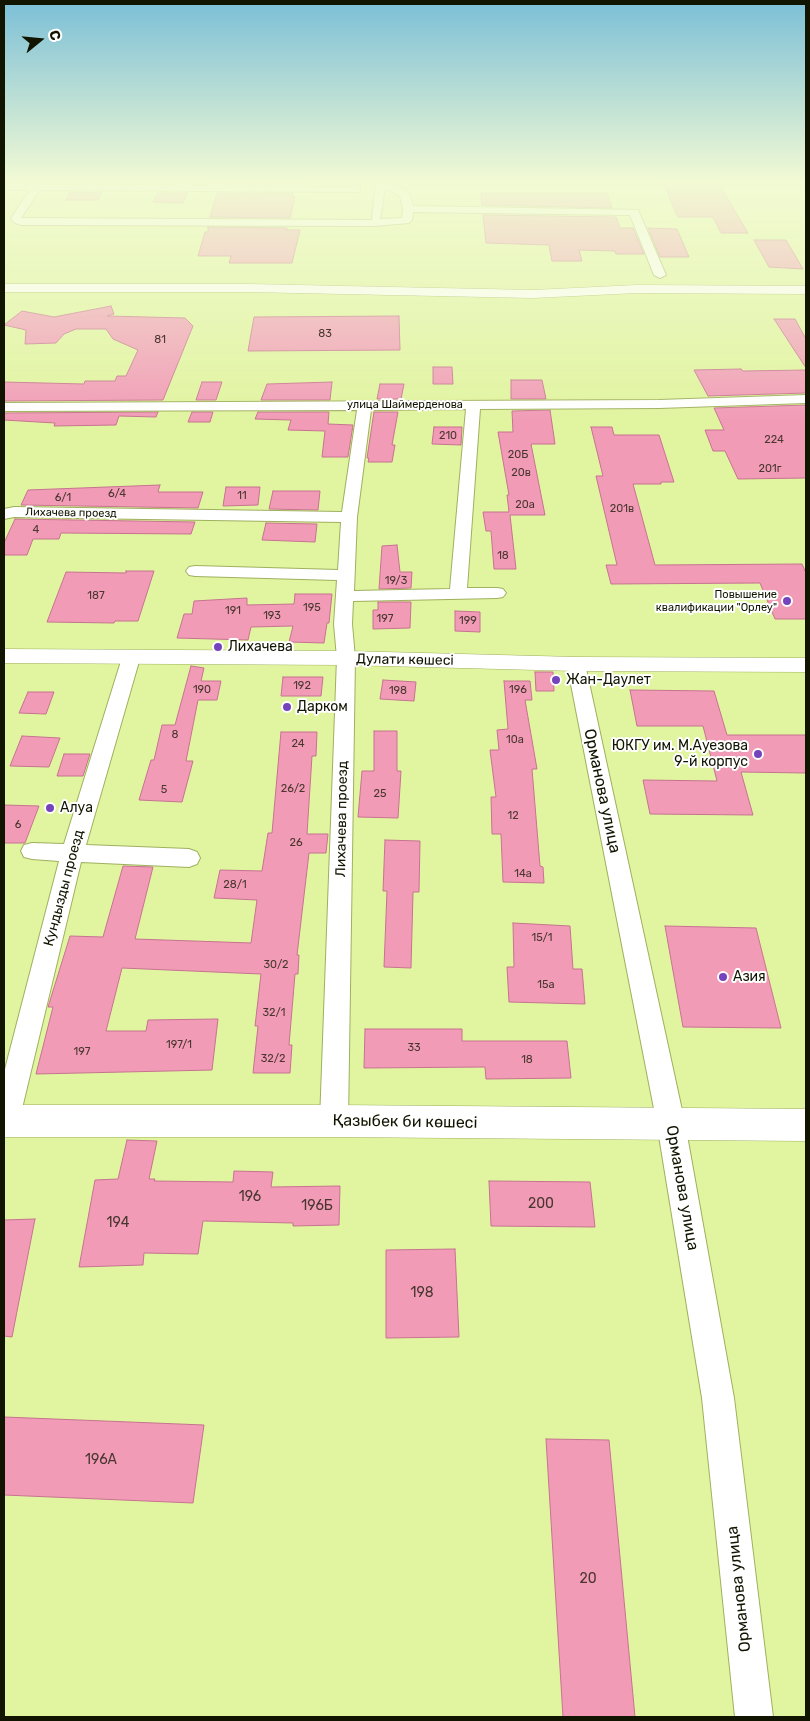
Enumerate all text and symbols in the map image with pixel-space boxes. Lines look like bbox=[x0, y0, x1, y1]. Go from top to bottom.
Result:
north arrow bbox=[15, 15, 65, 65]
text: С bbox=[45, 28, 64, 43]
house number: 83 bbox=[318, 327, 332, 341]
house number: 81 bbox=[154, 333, 166, 347]
street label: улица Шаймерденова bbox=[347, 398, 463, 412]
house number: 210 bbox=[439, 429, 457, 443]
house number: 224 bbox=[764, 433, 784, 447]
house number: 20Б bbox=[508, 448, 528, 462]
house number: 201г bbox=[759, 462, 781, 476]
house number: 20в bbox=[511, 466, 531, 480]
house number: 6/4 bbox=[108, 487, 126, 501]
house number: 11 bbox=[237, 489, 247, 503]
house number: 6/1 bbox=[55, 491, 71, 505]
house number: 20а bbox=[515, 498, 535, 512]
house number: 201в bbox=[610, 502, 634, 516]
street label: Лихачева проезд bbox=[25, 506, 117, 520]
house number: 4 bbox=[33, 523, 39, 537]
house number: 18 bbox=[497, 549, 509, 563]
house number: 19/3 bbox=[385, 574, 407, 588]
place label: Повышение квалификации "Орлеу" bbox=[656, 588, 777, 614]
house number: 187 bbox=[87, 589, 105, 603]
marker: Повышение квалификации "Орлеу" bbox=[781, 595, 793, 607]
house number: 195 bbox=[303, 601, 321, 615]
house number: 191 bbox=[225, 604, 241, 618]
house number: 193 bbox=[263, 609, 281, 623]
house number: 197 bbox=[377, 612, 393, 626]
house number: 199 bbox=[459, 614, 477, 628]
place label: Лихачева bbox=[228, 639, 293, 655]
marker: Лихачева bbox=[212, 641, 224, 653]
street label: Дулати көшесі bbox=[356, 651, 454, 669]
place label: Жан-Даулет bbox=[566, 672, 651, 688]
marker: Жан-Даулет bbox=[550, 674, 562, 686]
house number: 192 bbox=[293, 679, 311, 693]
house number: 190 bbox=[193, 683, 211, 697]
house number: 196 bbox=[509, 683, 527, 697]
house number: 198 bbox=[389, 684, 407, 698]
place label: Дарком bbox=[297, 699, 348, 715]
marker: Дарком bbox=[281, 701, 293, 713]
street label: Орманова улица bbox=[579, 727, 625, 855]
house number: 8 bbox=[172, 728, 178, 742]
house number: 10а bbox=[506, 733, 524, 747]
house number: 24 bbox=[291, 737, 305, 751]
place label: ЮКГУ им. М.Ауезова 9-й корпус bbox=[612, 738, 748, 770]
marker: ЮКГУ им. М.Ауезова 9-й корпус bbox=[752, 748, 764, 760]
street label: Лихачева проезд bbox=[333, 761, 351, 877]
house number: 26/2 bbox=[281, 782, 305, 796]
house number: 5 bbox=[161, 783, 167, 797]
house number: 25 bbox=[374, 787, 386, 801]
place label: Алуа bbox=[60, 800, 93, 816]
marker: Алуа bbox=[44, 802, 56, 814]
house number: 12 bbox=[507, 809, 519, 823]
house number: 6 bbox=[15, 818, 21, 832]
street label: Кундызды проезд bbox=[40, 828, 88, 948]
house number: 26 bbox=[289, 836, 303, 850]
house number: 14а bbox=[514, 867, 532, 881]
house number: 28/1 bbox=[223, 878, 247, 892]
house number: 15/1 bbox=[531, 931, 553, 945]
house number: 30/2 bbox=[264, 958, 288, 972]
place label: Азия bbox=[733, 969, 766, 985]
marker: Азия bbox=[717, 971, 729, 983]
house number: 15а bbox=[537, 978, 555, 992]
house number: 32/1 bbox=[262, 1006, 286, 1020]
house number: 197/1 bbox=[166, 1038, 192, 1052]
house number: 33 bbox=[407, 1041, 421, 1055]
house number: 197 bbox=[74, 1045, 90, 1059]
house number: 32/2 bbox=[261, 1052, 285, 1066]
house number: 18 bbox=[521, 1053, 533, 1067]
street label: Қазыбек би көшесі bbox=[332, 1111, 478, 1133]
street label: Орманова улица bbox=[662, 1124, 702, 1252]
house number: 196 bbox=[239, 1189, 261, 1205]
house number: 200 bbox=[528, 1196, 554, 1212]
house number: 196Б bbox=[301, 1198, 333, 1214]
house number: 194 bbox=[107, 1215, 129, 1231]
house number: 198 bbox=[410, 1285, 434, 1301]
house number: 196А bbox=[85, 1452, 117, 1468]
street label: Орманова улица bbox=[723, 1525, 755, 1653]
house number: 20 bbox=[579, 1571, 597, 1587]

